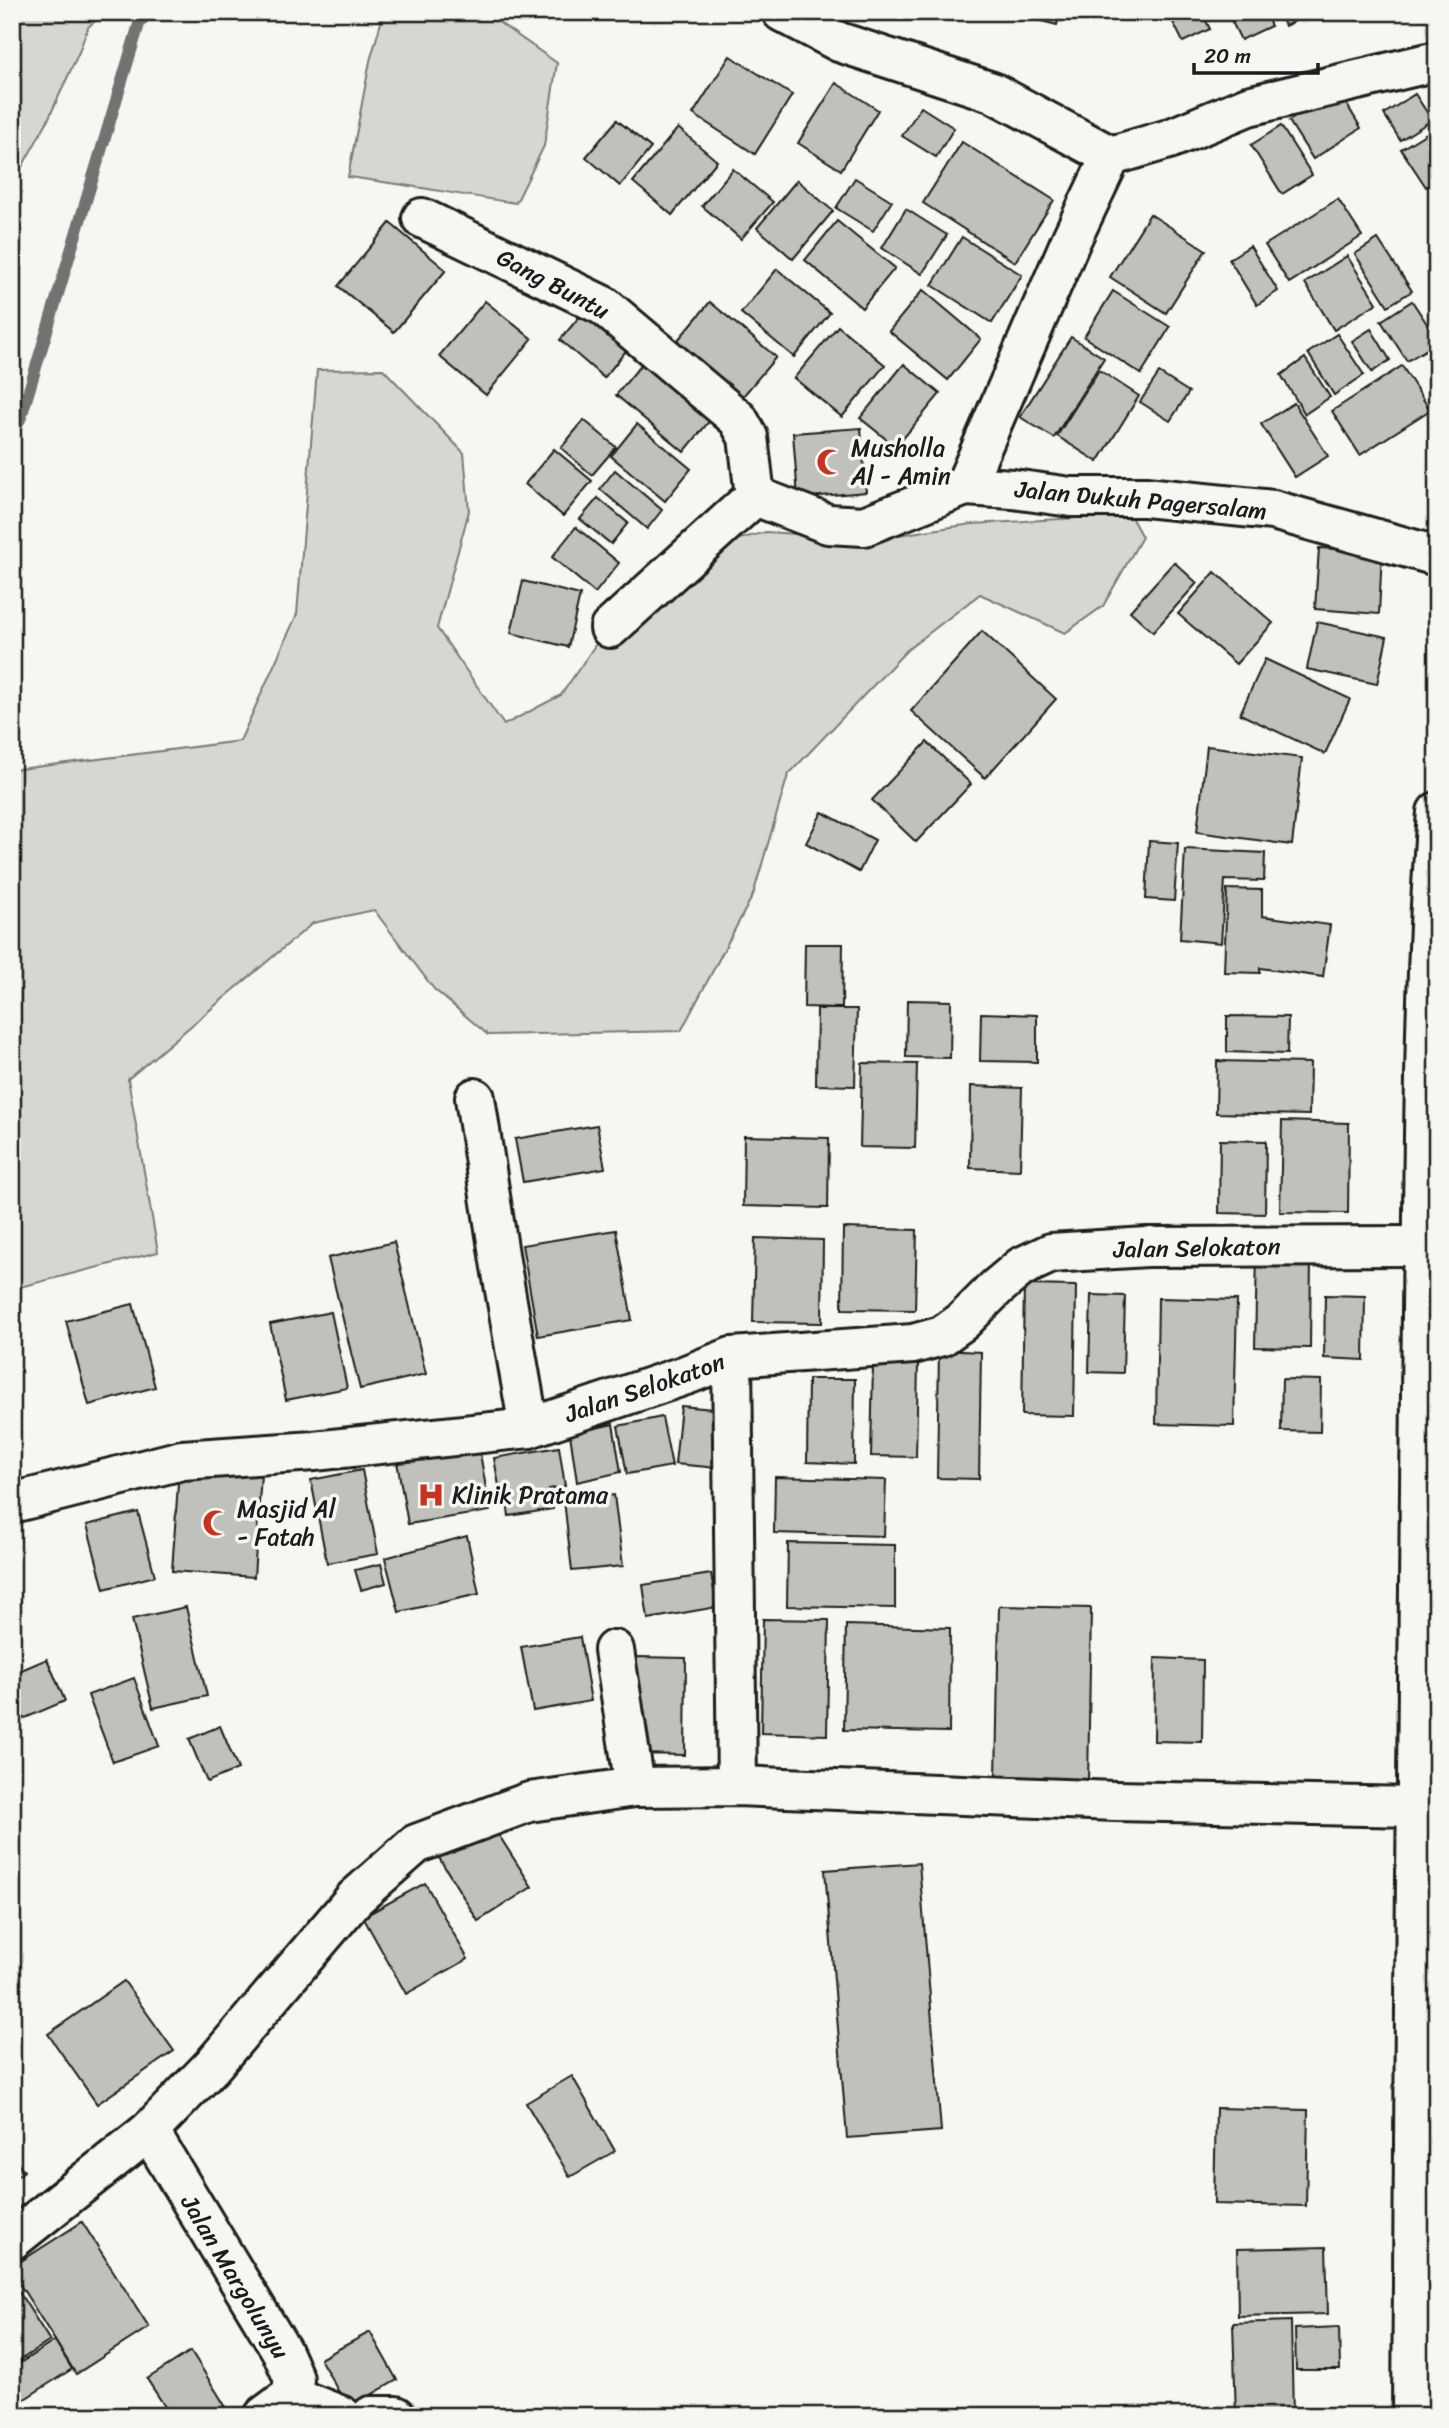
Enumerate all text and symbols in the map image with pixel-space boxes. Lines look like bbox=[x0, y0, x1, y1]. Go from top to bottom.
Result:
scale bar bbox=[1194, 32, 1318, 76]
text: 20 m bbox=[1204, 37, 1251, 75]
street label: Gang Buntu bbox=[489, 237, 617, 331]
place label: Musholla Al - Amin bbox=[850, 427, 951, 497]
mosque icon: Musholla Al - Amin bbox=[815, 447, 845, 477]
street label: Jalan Dukuh Pagersalam bbox=[1012, 468, 1269, 532]
street label: Jalan Selokaton bbox=[1112, 1226, 1281, 1270]
street label: Jalan Selokaton bbox=[558, 1341, 731, 1435]
place label: Klinik Pratama bbox=[452, 1474, 609, 1516]
hospital icon: Klinik Pratama bbox=[416, 1480, 446, 1510]
place label: Masjid Al - Fatah bbox=[237, 1488, 337, 1558]
mosque icon: Masjid Al - Fatah bbox=[201, 1508, 231, 1538]
street label: Jalan Margolunyu bbox=[169, 2186, 301, 2368]

